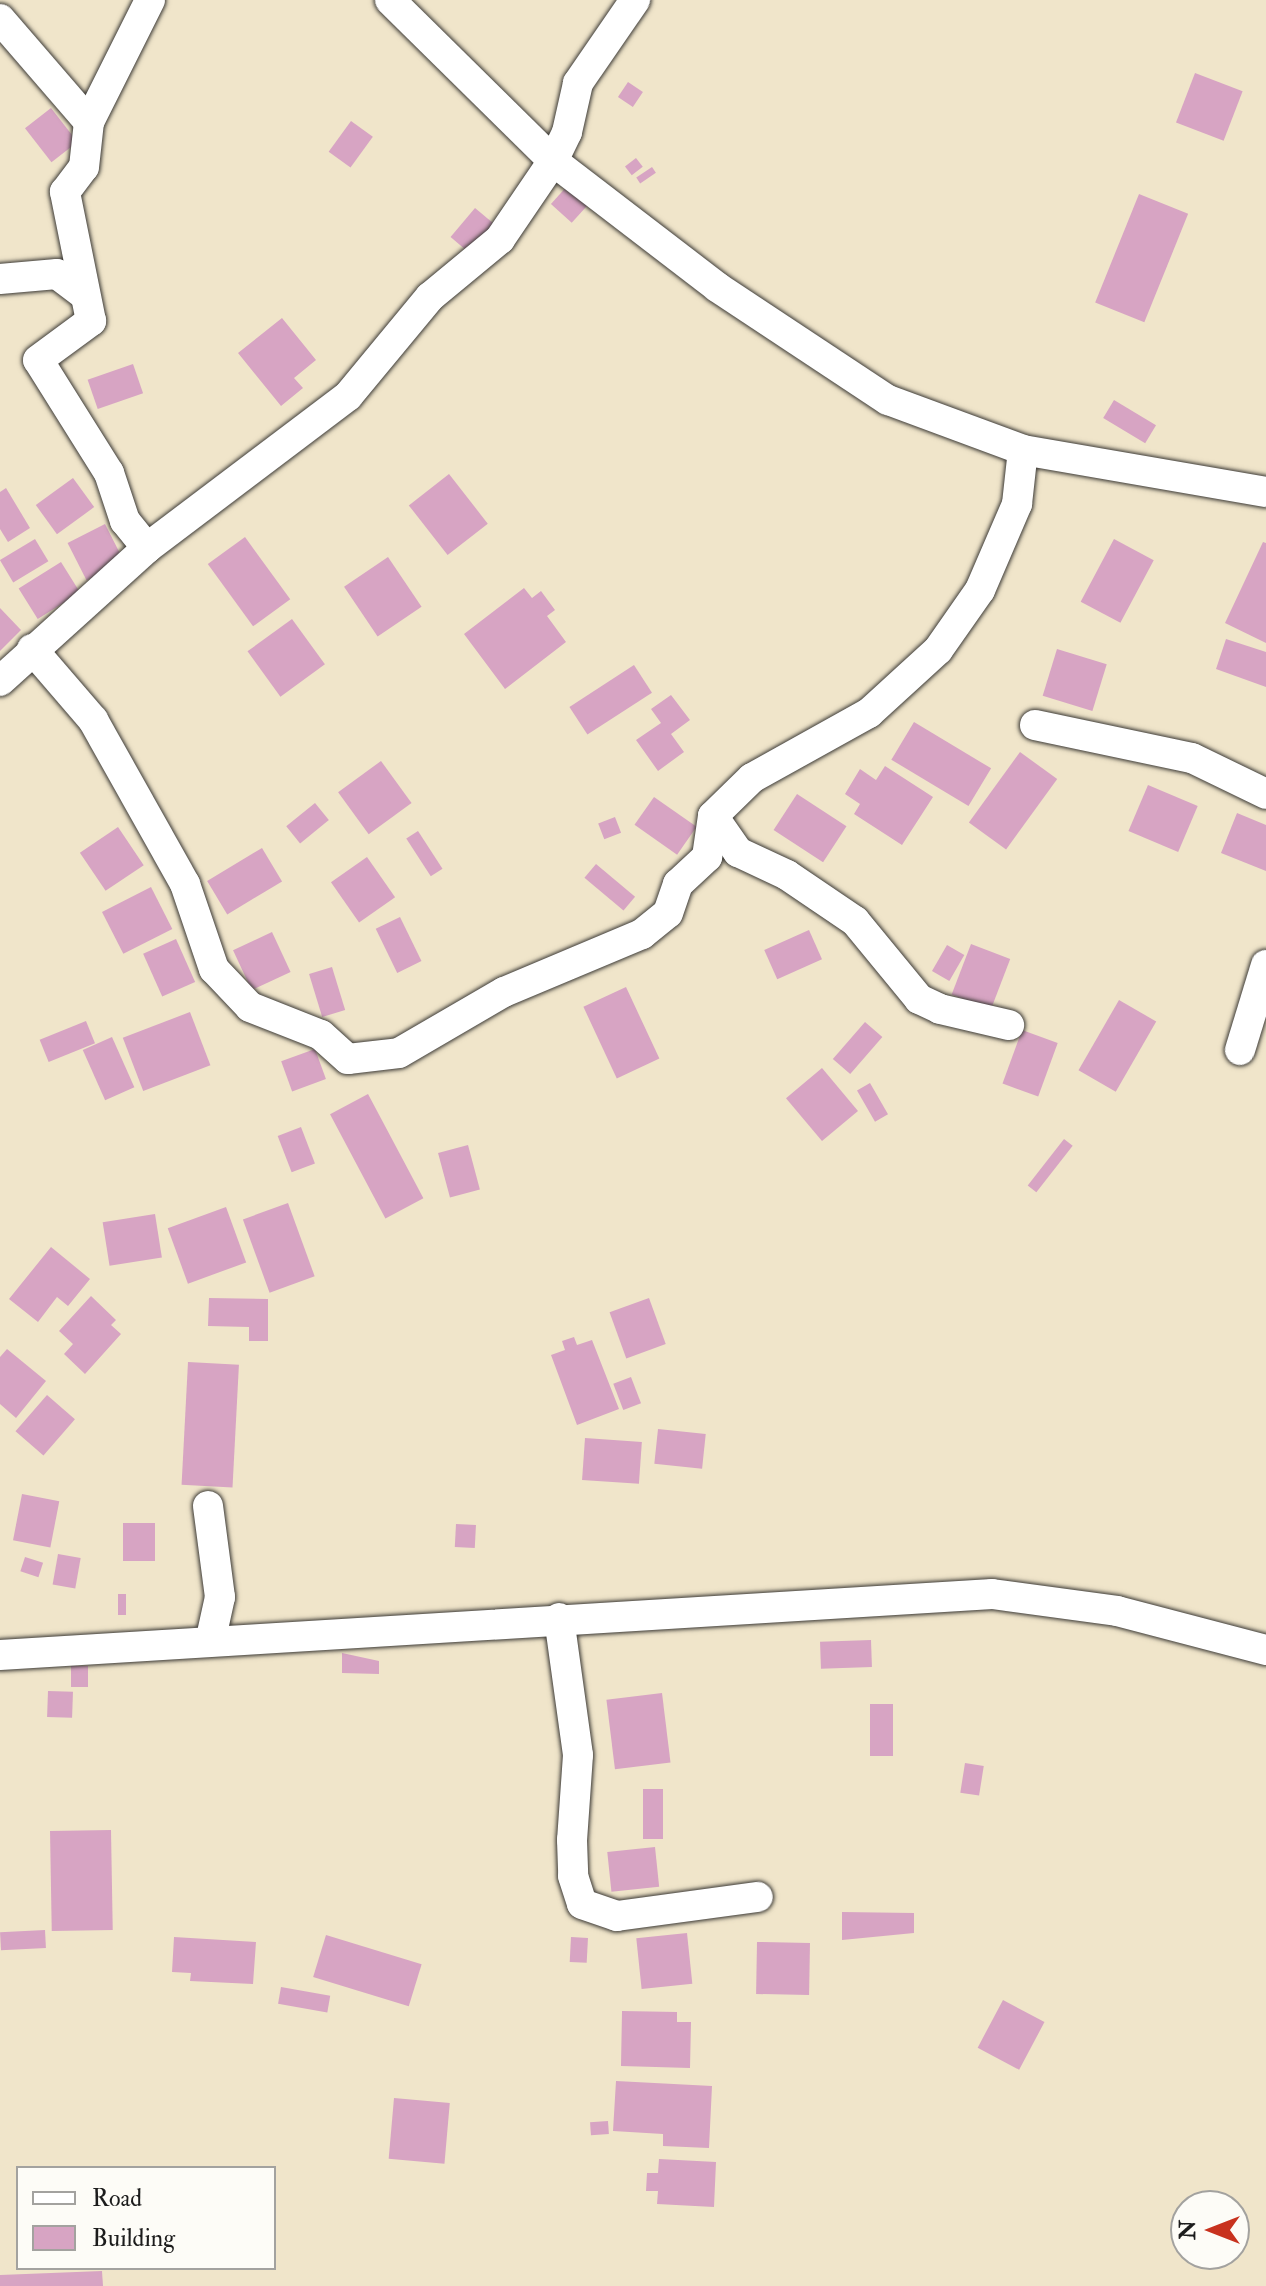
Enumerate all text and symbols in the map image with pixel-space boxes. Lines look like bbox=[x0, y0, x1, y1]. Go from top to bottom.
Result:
legend bbox=[16, 2166, 276, 2270]
text: Road bbox=[92, 2183, 142, 2214]
north arrow bbox=[1170, 2190, 1250, 2270]
text: N bbox=[1174, 2220, 1202, 2240]
text: Building bbox=[92, 2223, 175, 2254]

